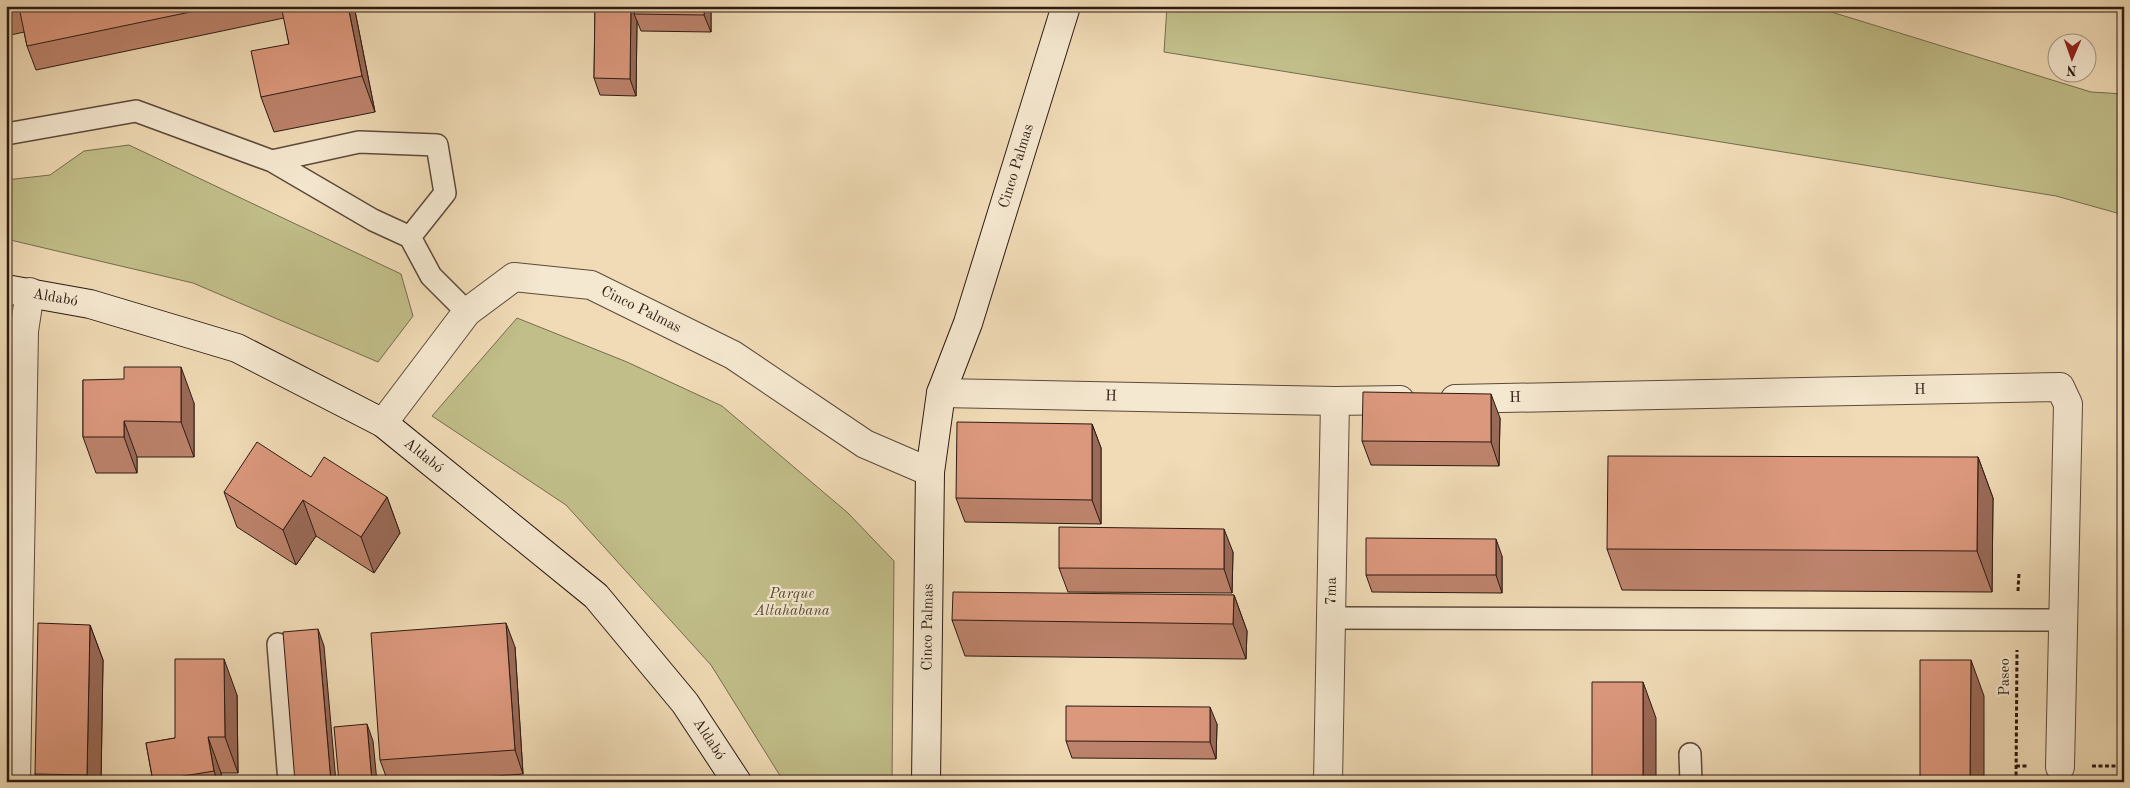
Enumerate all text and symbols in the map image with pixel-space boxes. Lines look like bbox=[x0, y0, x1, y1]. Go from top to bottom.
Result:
north arrow bbox=[2048, 32, 2098, 82]
text: N bbox=[2066, 63, 2077, 77]
street label: Cinco Palmas bbox=[996, 122, 1037, 210]
street label: Cinco Palmas bbox=[599, 284, 684, 336]
street label: Aldabó bbox=[31, 286, 79, 309]
street label: H bbox=[1914, 382, 1926, 397]
street label: H bbox=[1105, 389, 1117, 404]
street label: H bbox=[1509, 390, 1521, 405]
street label: Aldabó bbox=[401, 436, 446, 476]
street label: 7ma bbox=[1324, 576, 1339, 605]
street label: Cinco Palmas bbox=[920, 583, 936, 671]
park label: Parque Altahabana bbox=[753, 587, 830, 619]
street label: Paseo bbox=[1998, 658, 2013, 696]
street label: Aldabó bbox=[690, 716, 728, 763]

